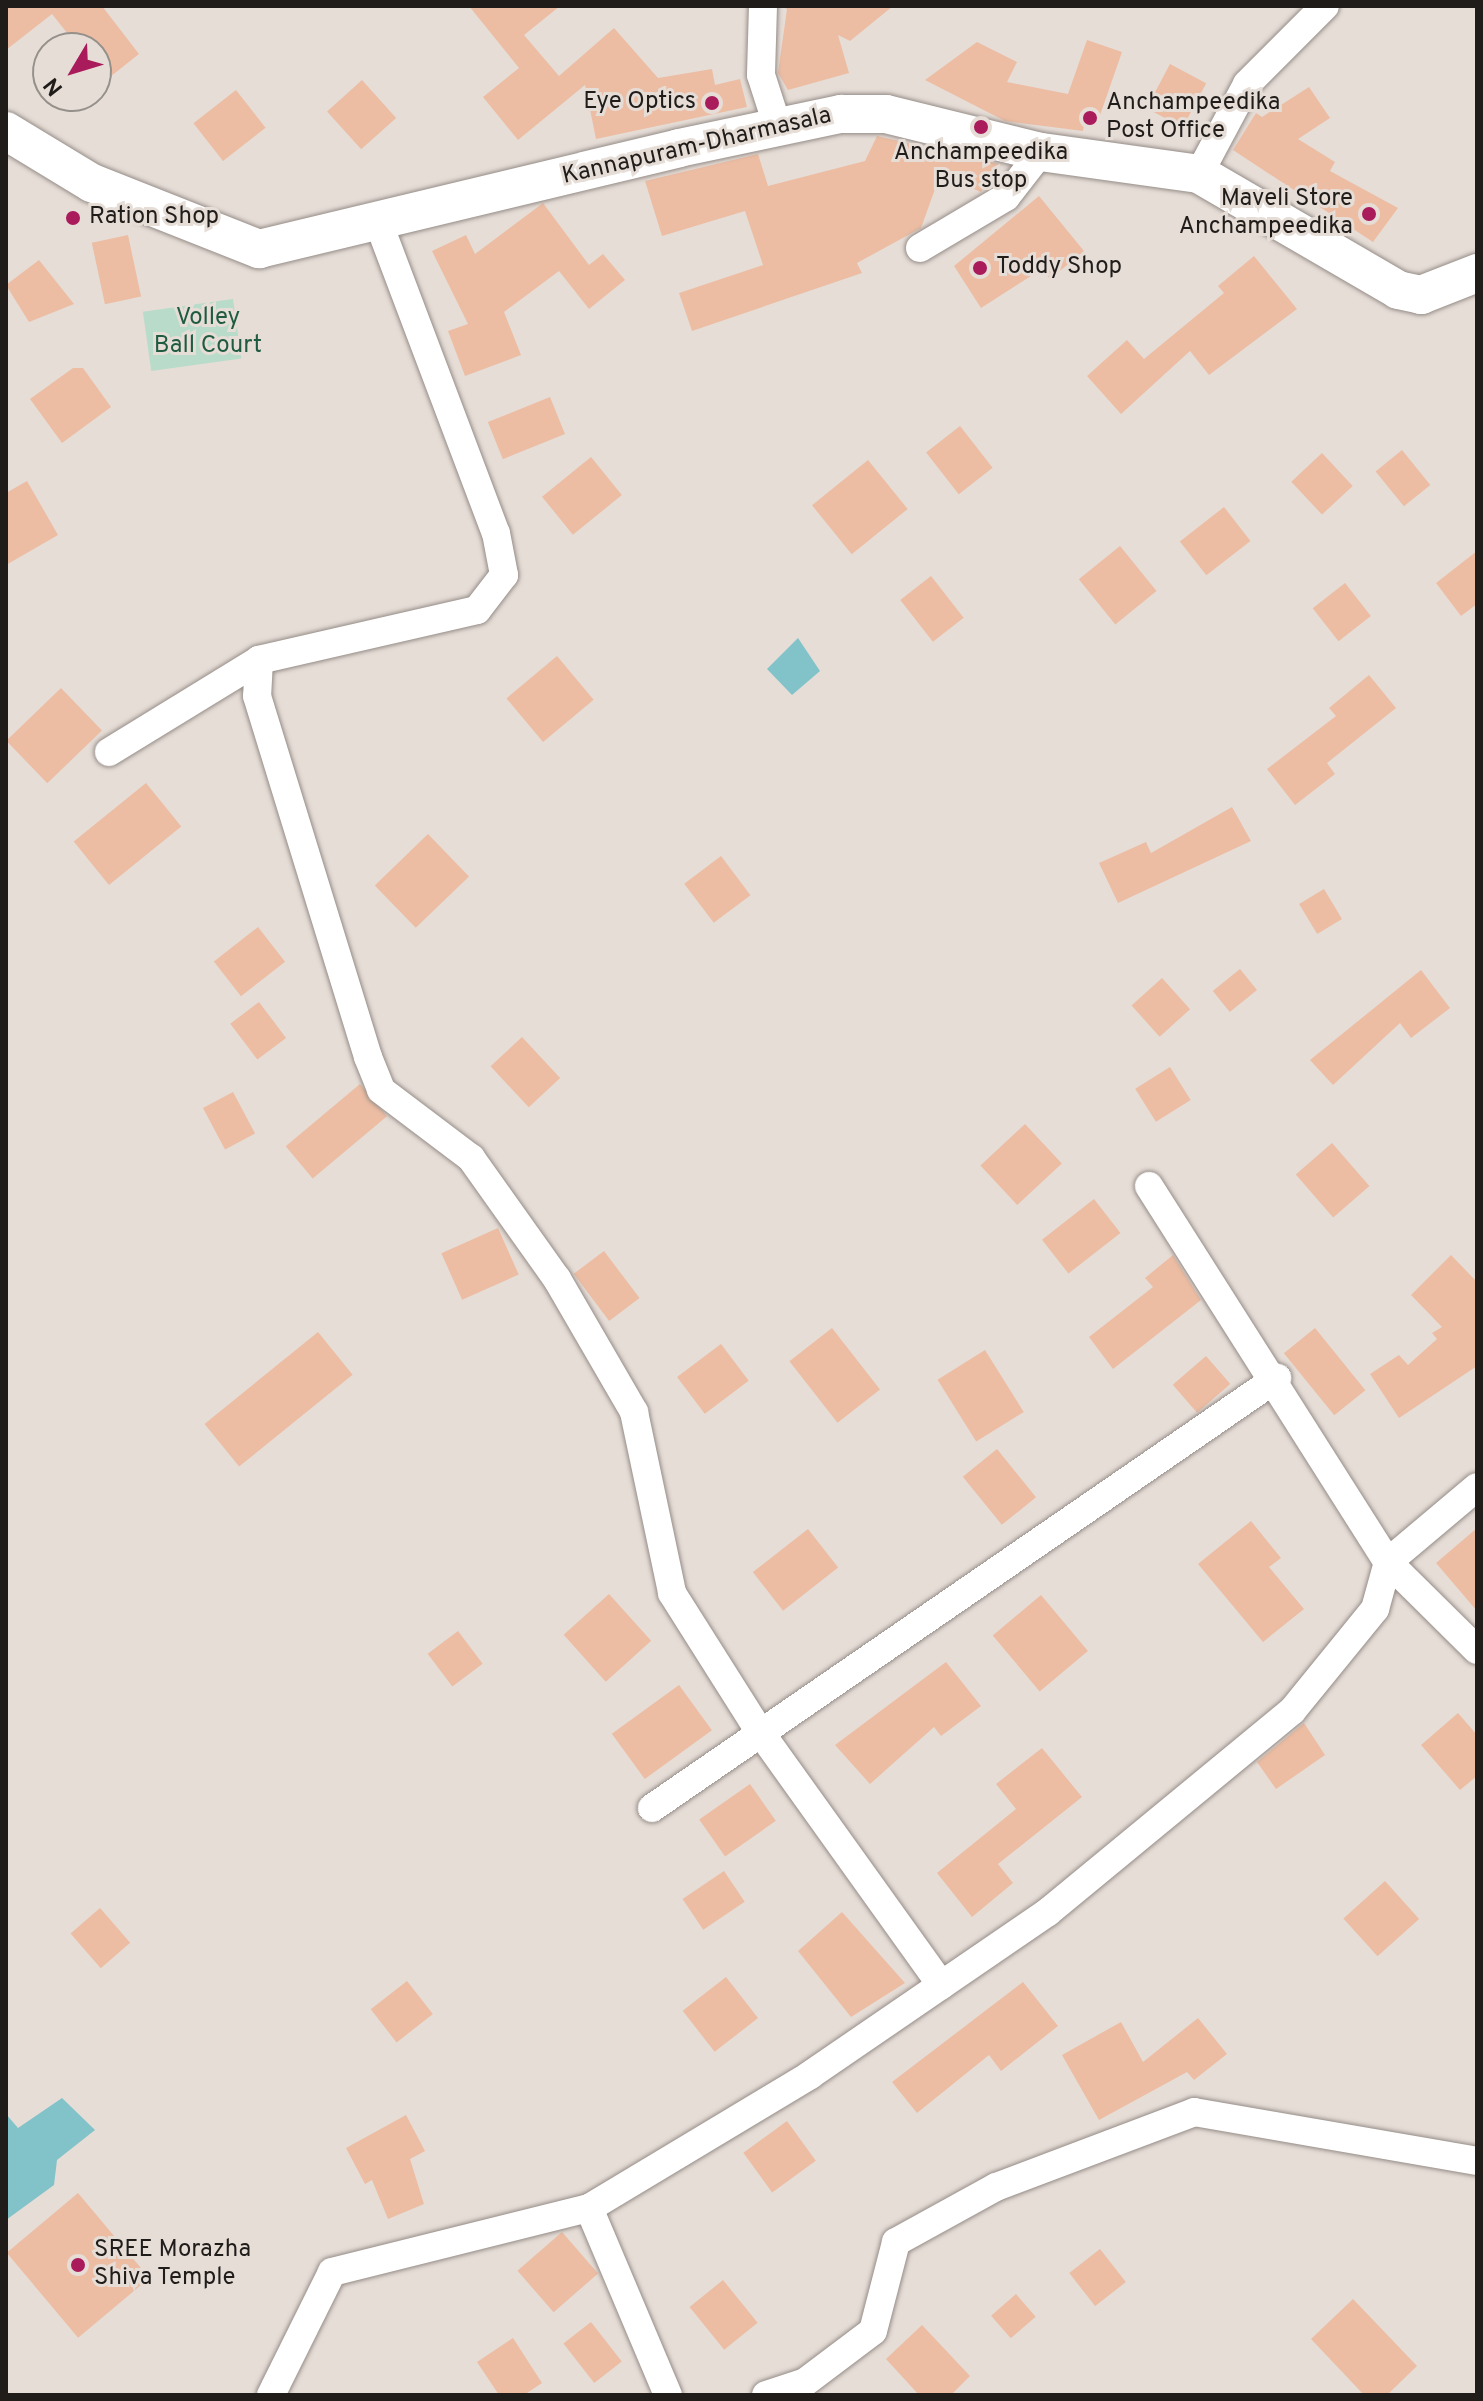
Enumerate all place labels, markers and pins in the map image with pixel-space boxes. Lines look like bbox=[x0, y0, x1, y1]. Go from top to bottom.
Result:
place label: Eye Optics bbox=[583, 89, 696, 117]
place label: Anchampeedika Post Office bbox=[1106, 90, 1280, 146]
marker: Eye Optics bbox=[703, 94, 721, 112]
marker: Anchampeedika Post Office bbox=[1081, 109, 1099, 127]
marker: Anchampeedika Bus stop bbox=[972, 118, 990, 136]
place label: Anchampeedika Bus stop bbox=[894, 140, 1068, 196]
place label: Maveli Store Anchampeedika bbox=[1179, 186, 1353, 242]
place label: Ration Shop bbox=[89, 204, 219, 232]
marker: Maveli Store Anchampeedika bbox=[1360, 205, 1378, 223]
marker: Ration Shop bbox=[64, 209, 82, 227]
place label: Toddy Shop bbox=[996, 254, 1122, 282]
marker: Toddy Shop bbox=[971, 259, 989, 277]
place label: SREE Morazha Shiva Temple bbox=[94, 2237, 251, 2293]
marker: SREE Morazha Shiva Temple bbox=[69, 2256, 87, 2274]

